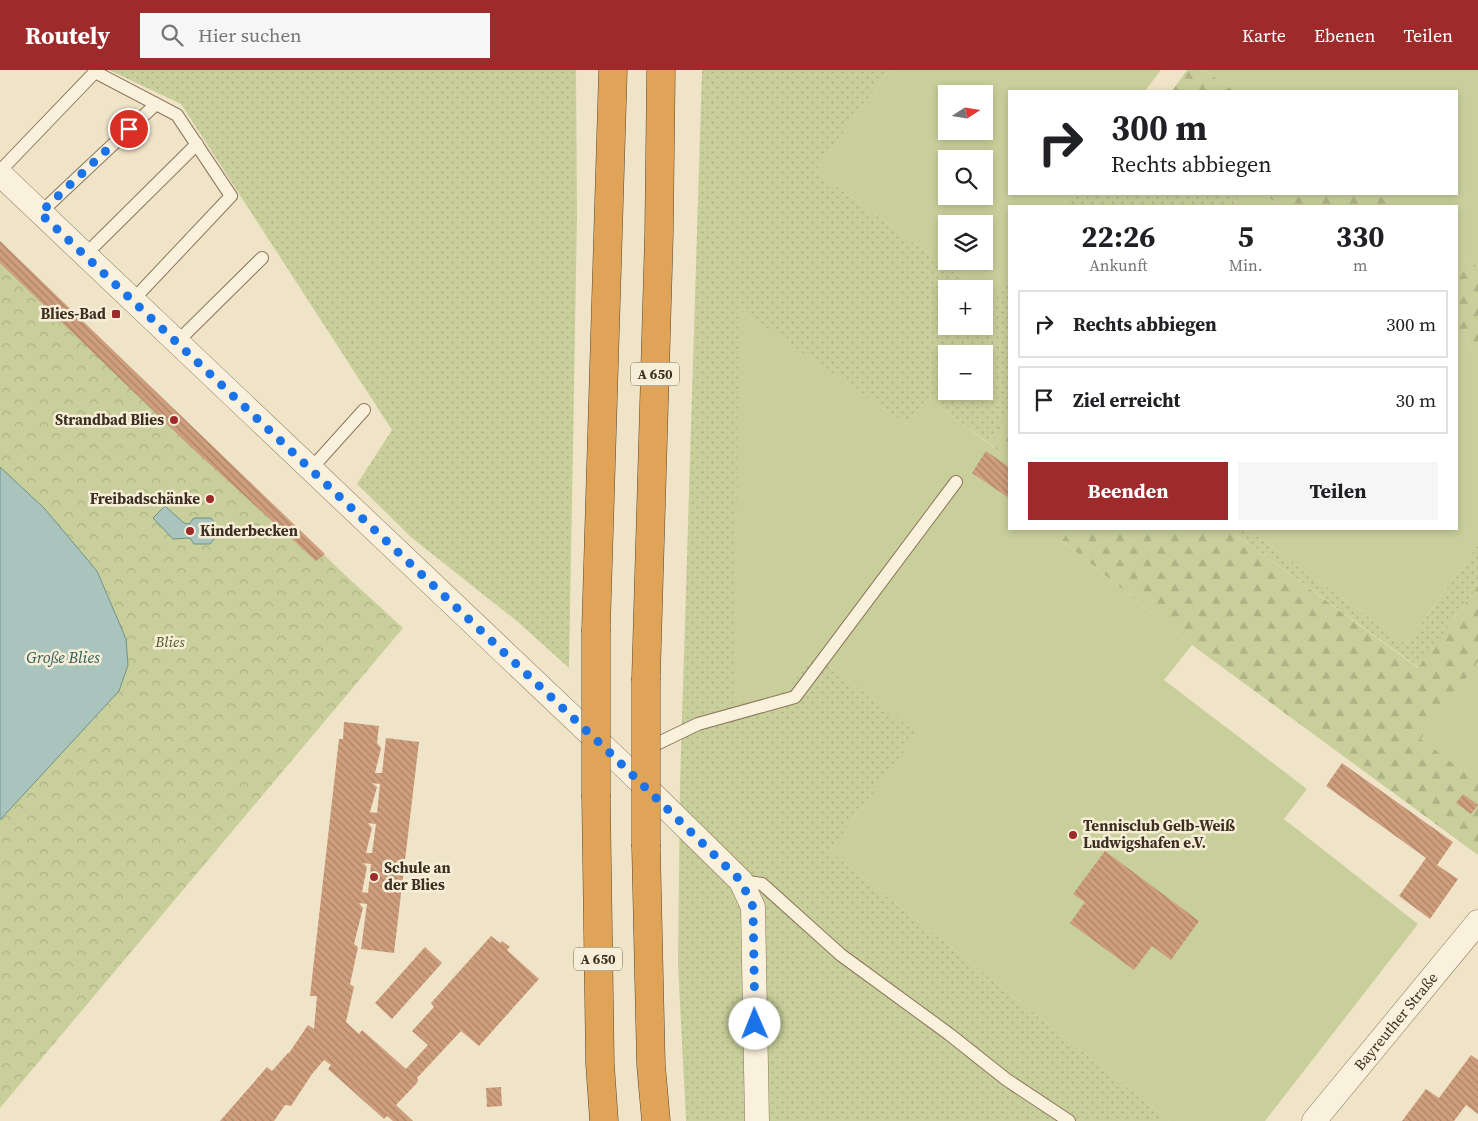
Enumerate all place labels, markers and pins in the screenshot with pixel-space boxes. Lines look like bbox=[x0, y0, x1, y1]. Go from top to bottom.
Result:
pin bbox=[108, 108, 150, 150]
place label: Blies-Bad bbox=[40, 303, 106, 324]
marker: Blies-Bad bbox=[110, 308, 122, 320]
place label: Strandbad Blies bbox=[55, 409, 164, 430]
marker: Strandbad Blies bbox=[168, 414, 180, 426]
place label: Freibadschänke bbox=[90, 488, 200, 509]
marker: Freibadschänke bbox=[204, 493, 216, 505]
place label: Kinderbecken bbox=[200, 520, 298, 541]
marker: Kinderbecken bbox=[184, 525, 196, 537]
place label: Tennisclub Gelb-Weiß Ludwigshafen e.V. bbox=[1083, 815, 1235, 853]
marker: Tennisclub Gelb-Weiß Ludwigshafen e.V. bbox=[1067, 829, 1079, 841]
place label: Schule an der Blies bbox=[384, 857, 451, 895]
marker: Schule an der Blies bbox=[368, 871, 380, 883]

